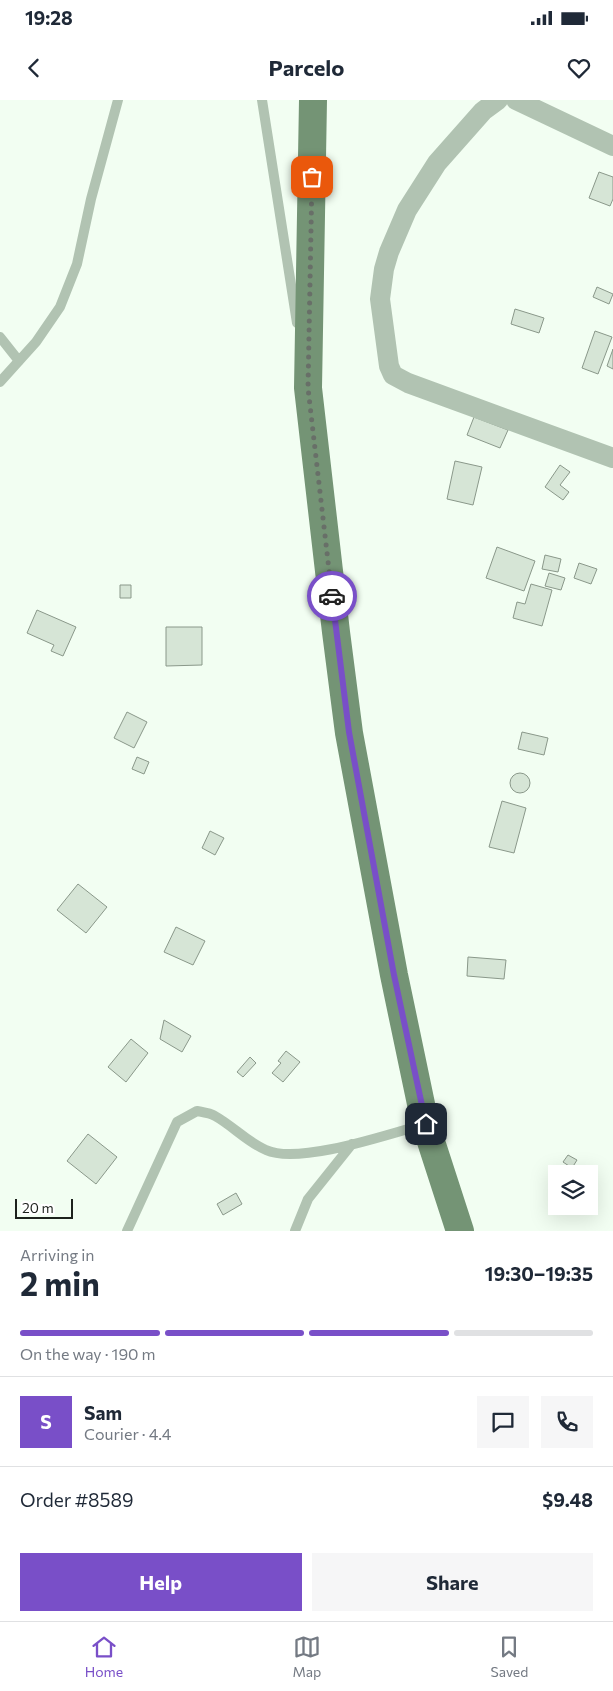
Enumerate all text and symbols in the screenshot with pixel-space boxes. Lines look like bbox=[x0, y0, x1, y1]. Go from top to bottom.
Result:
text: 19:28 bbox=[25, 6, 73, 29]
icon: back bbox=[20, 54, 48, 82]
text: Parcelo bbox=[268, 54, 345, 81]
icon: heart bbox=[565, 54, 593, 82]
pin bbox=[291, 156, 333, 198]
icon: bag bbox=[298, 163, 326, 191]
courier bbox=[307, 571, 357, 621]
icon: car bbox=[318, 582, 346, 610]
pin bbox=[405, 1103, 447, 1145]
icon: home bbox=[412, 1110, 440, 1138]
map controls bbox=[548, 1165, 598, 1215]
button: layers bbox=[548, 1165, 598, 1215]
scale bar bbox=[15, 1196, 72, 1219]
text: 20 m bbox=[22, 1199, 54, 1216]
text: Arriving in bbox=[20, 1245, 94, 1264]
text: 19:30–19:35 bbox=[485, 1262, 593, 1285]
text: 2 min bbox=[20, 1263, 100, 1303]
text: On the way · 190 m bbox=[20, 1344, 156, 1363]
button: chat bbox=[477, 1396, 529, 1448]
button: phone bbox=[541, 1396, 593, 1448]
text: Sam bbox=[84, 1401, 122, 1424]
text: S bbox=[40, 1410, 52, 1433]
text: Courier · 4.4 bbox=[84, 1424, 171, 1443]
text: Order #8589 bbox=[20, 1488, 134, 1511]
text: $9.48 bbox=[542, 1488, 593, 1511]
button: Help bbox=[20, 1553, 302, 1611]
button: Share bbox=[312, 1553, 593, 1611]
tab: Home bbox=[85, 1633, 123, 1680]
tab: Map bbox=[292, 1633, 321, 1680]
tab: Saved bbox=[491, 1633, 528, 1680]

